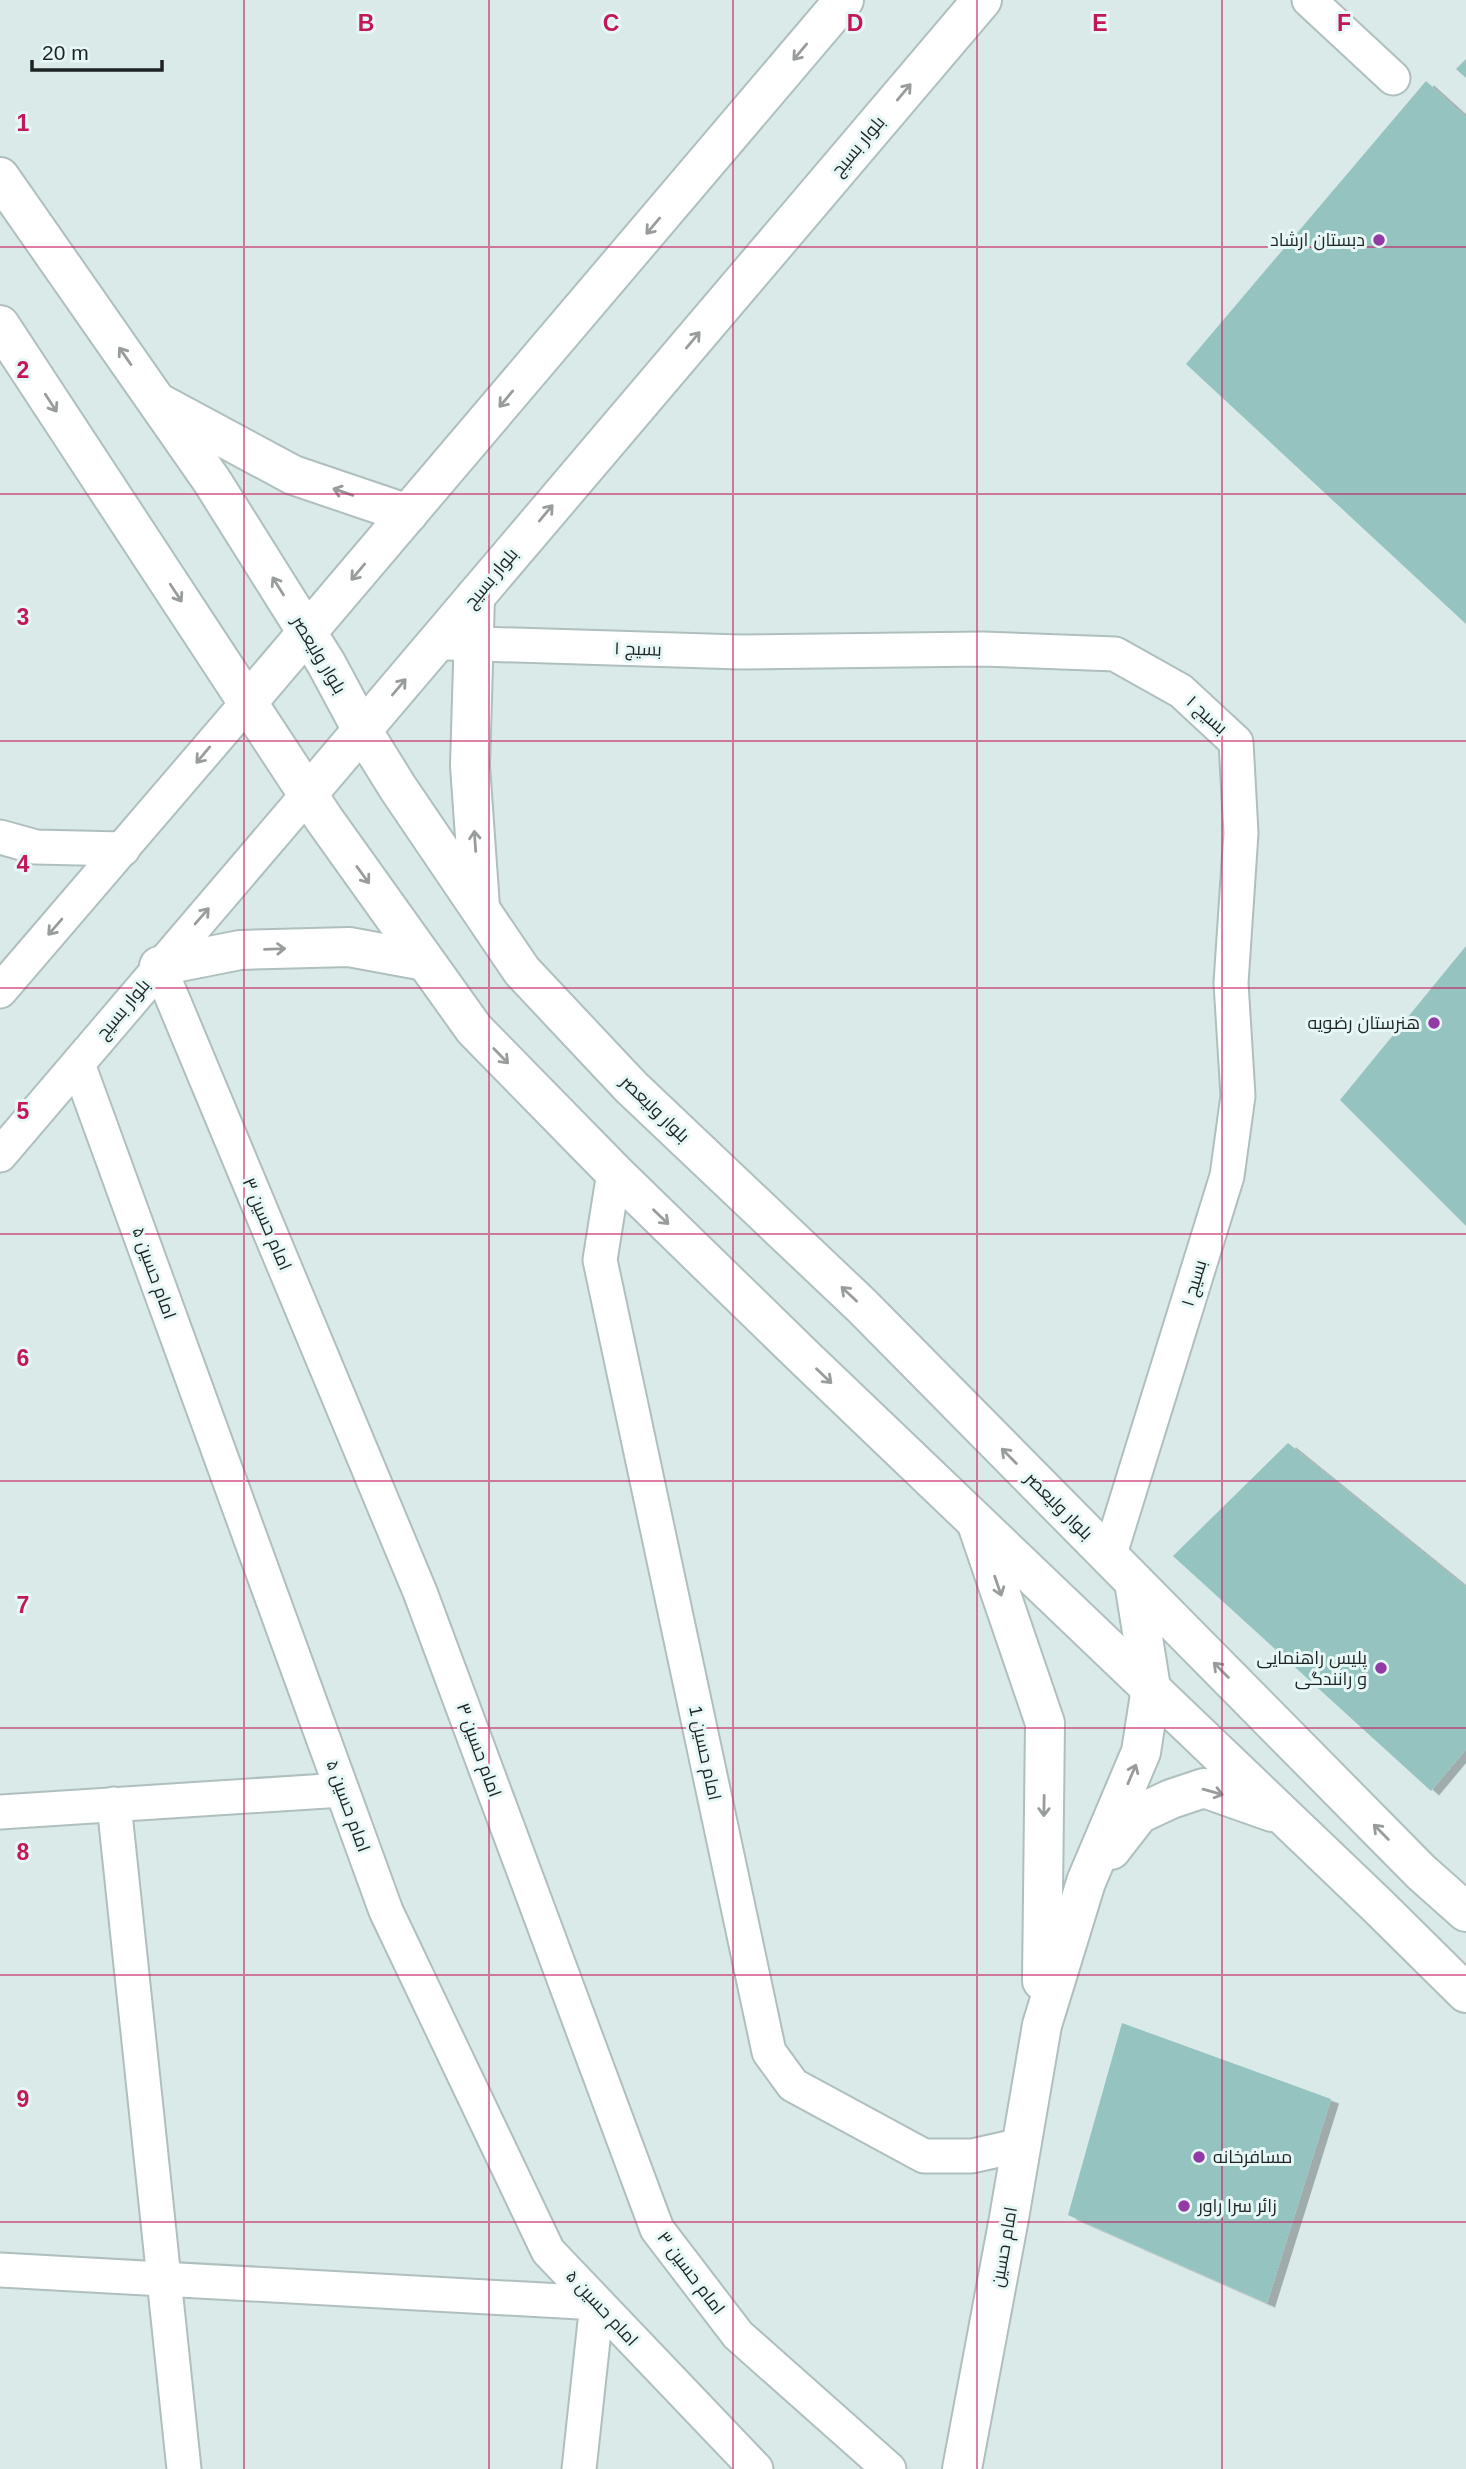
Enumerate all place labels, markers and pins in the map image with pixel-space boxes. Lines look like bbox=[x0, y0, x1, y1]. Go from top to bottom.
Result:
place label: دبستان ارشاد bbox=[1270, 230, 1365, 251]
marker: دبستان ارشاد bbox=[1371, 232, 1387, 248]
place label: هنرستان رضویه bbox=[1307, 1013, 1420, 1034]
marker: هنرستان رضویه bbox=[1426, 1015, 1442, 1031]
place label: پلیس راهنمایی و رانندگی bbox=[1257, 1648, 1367, 1690]
marker: پلیس راهنمایی و رانندگی bbox=[1373, 1660, 1389, 1676]
place label: مسافرخانه bbox=[1213, 2147, 1292, 2168]
marker: مسافرخانه bbox=[1191, 2149, 1207, 2165]
place label: زائر سرا راور bbox=[1197, 2196, 1277, 2217]
marker: زائر سرا راور bbox=[1176, 2198, 1192, 2214]

